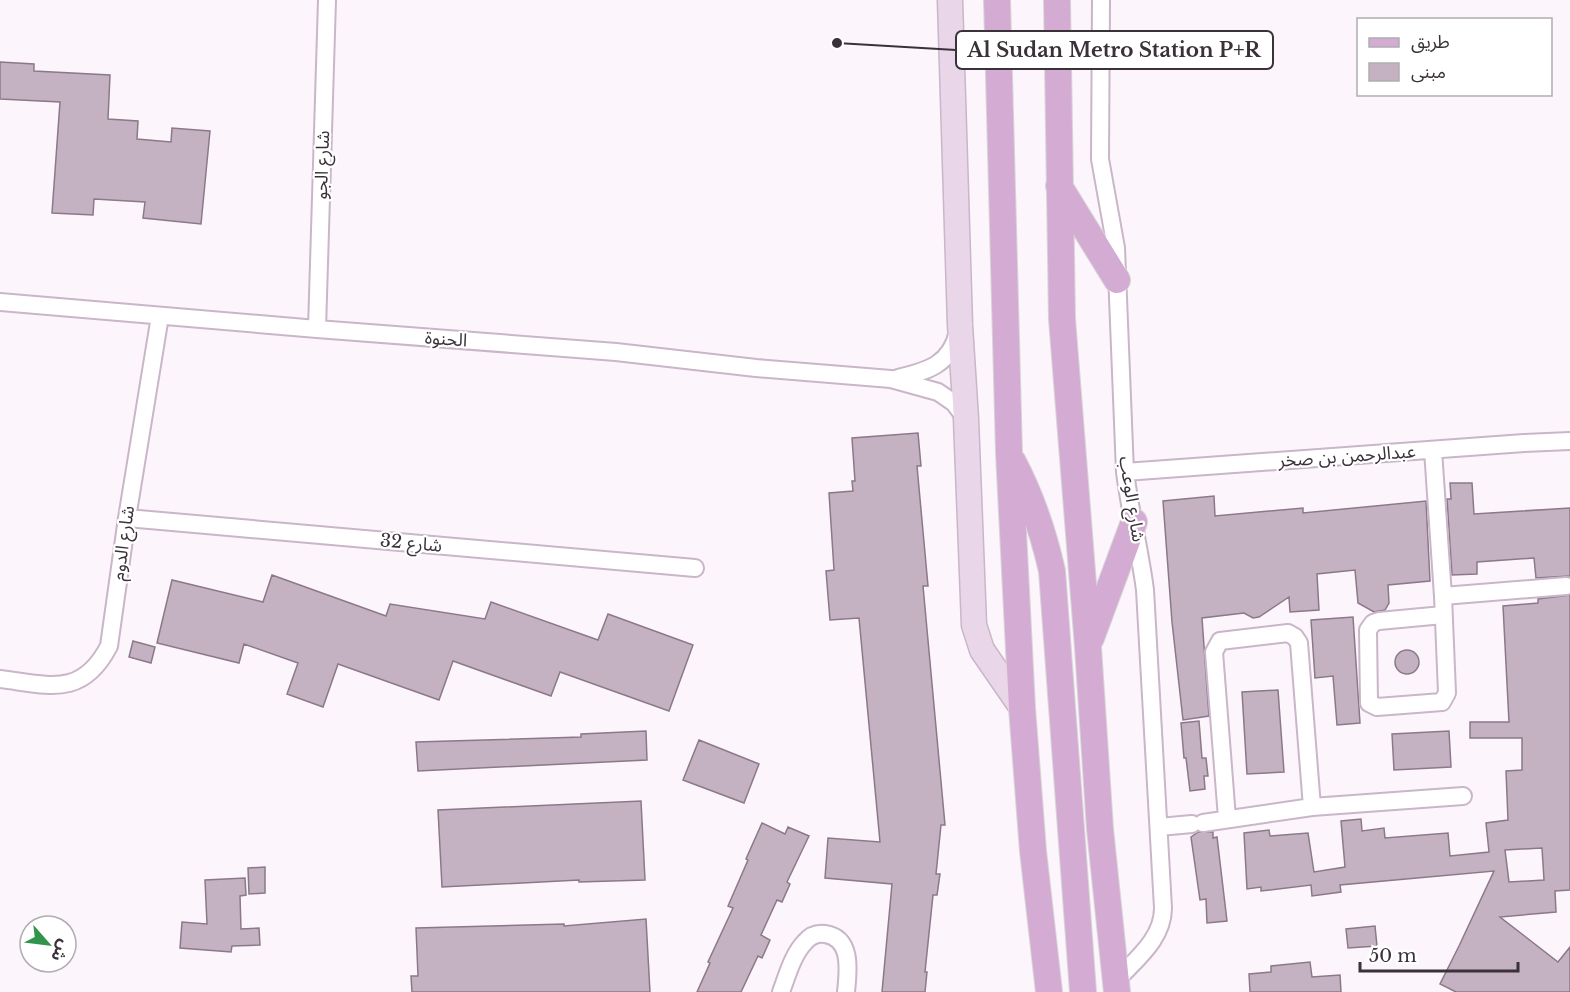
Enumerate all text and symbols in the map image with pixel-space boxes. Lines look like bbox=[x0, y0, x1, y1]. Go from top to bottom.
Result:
legend bbox=[1357, 18, 1552, 96]
callout: Al Sudan Metro Station P+R bbox=[956, 31, 1273, 69]
text: طريق bbox=[1411, 31, 1450, 53]
text: Al Sudan Metro Station P+R bbox=[966, 38, 1261, 62]
text: مبنى bbox=[1411, 61, 1446, 83]
street label: شارع الجو bbox=[310, 130, 337, 200]
street label: الحنوة bbox=[424, 327, 468, 351]
street label: عبدالرحمن بن صخر bbox=[1277, 440, 1416, 472]
street label: شارع الوعب bbox=[1111, 455, 1150, 544]
street label: شارع الدوم bbox=[107, 504, 142, 582]
street label: شارع 32 bbox=[379, 529, 443, 560]
north arrow bbox=[18, 914, 78, 974]
scale bar bbox=[1360, 935, 1518, 973]
text: ش bbox=[47, 937, 75, 965]
text: 50 m bbox=[1369, 945, 1417, 967]

